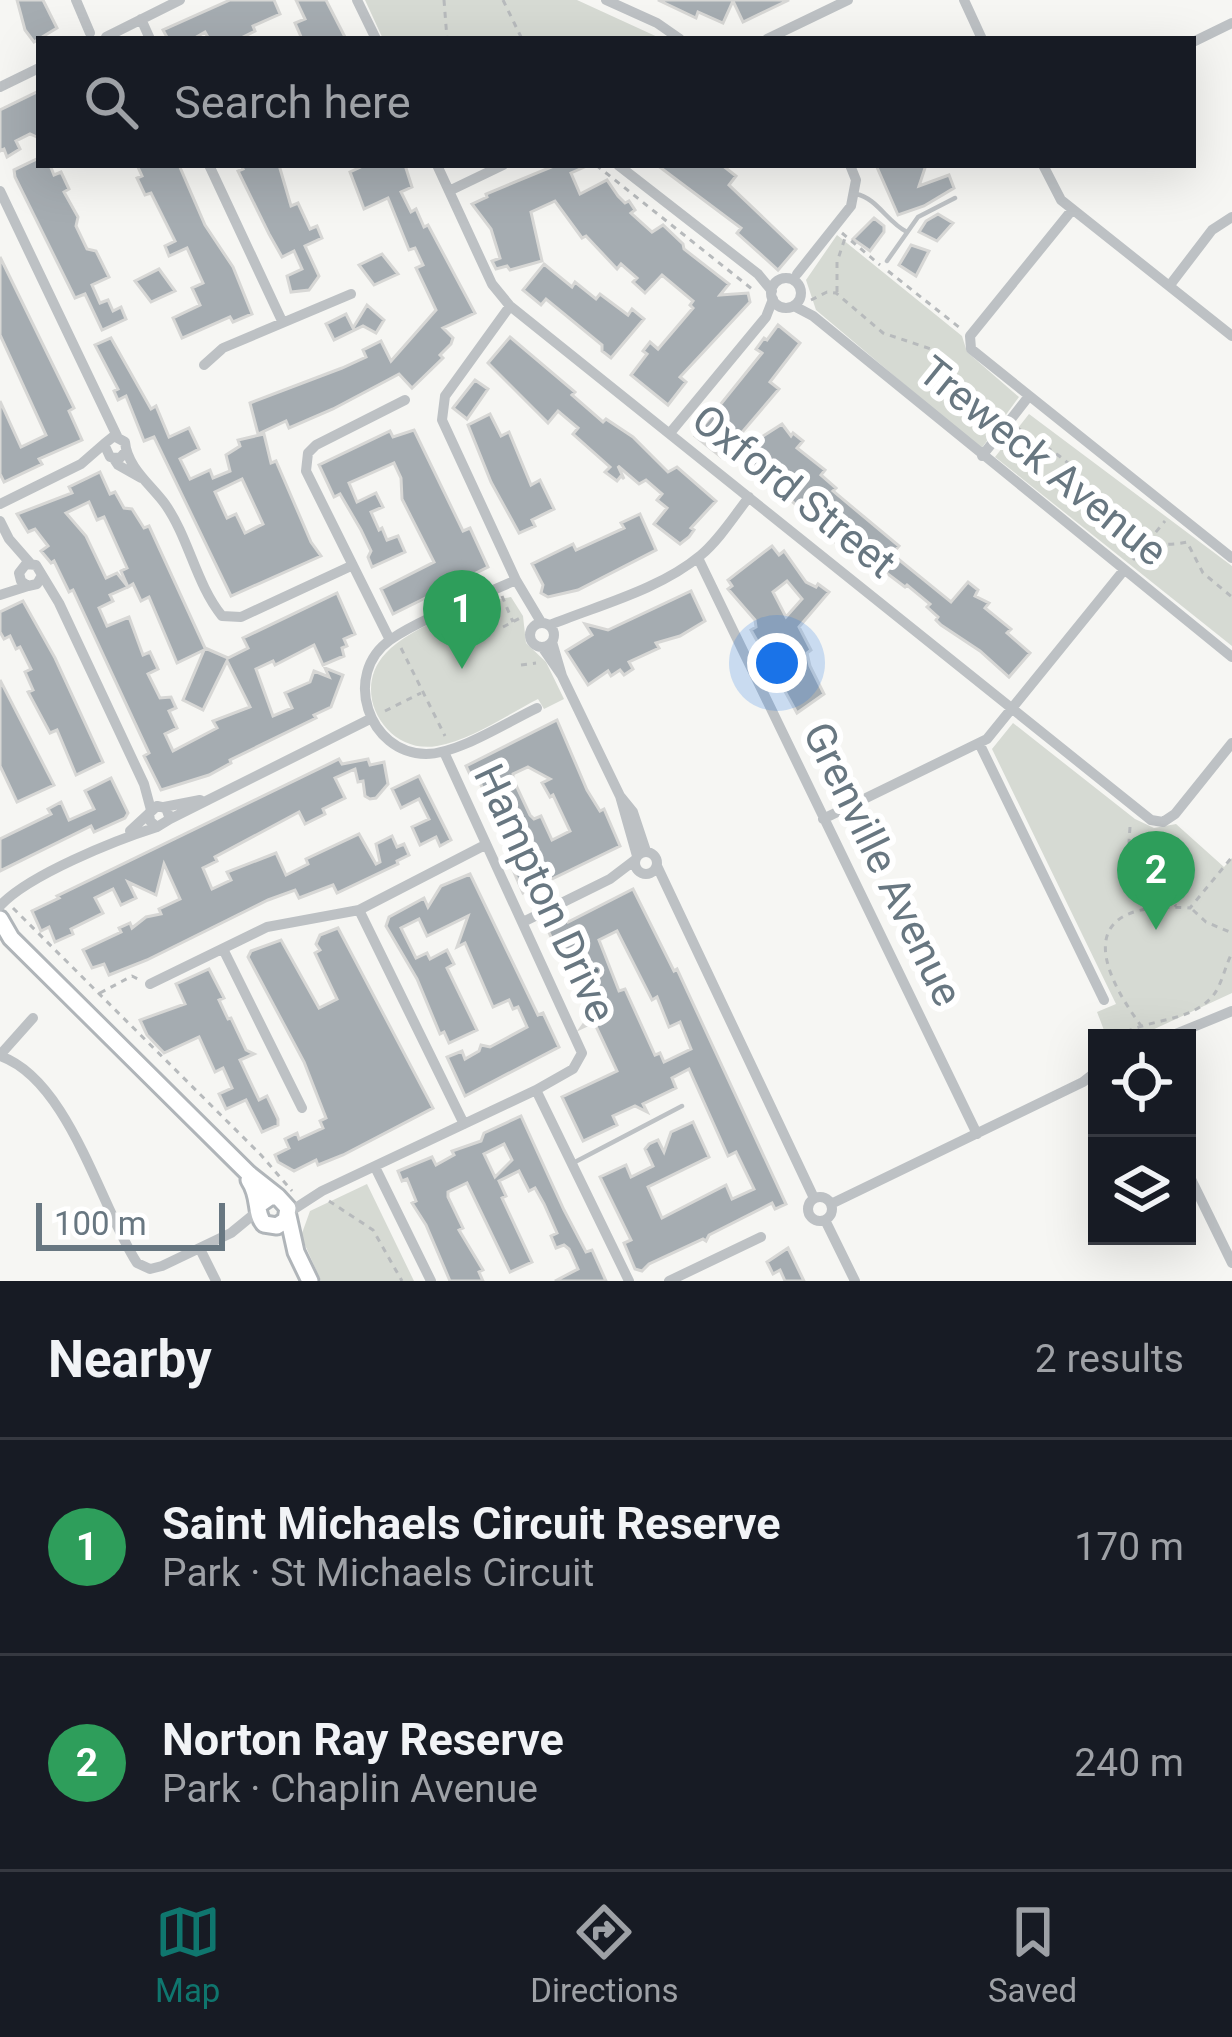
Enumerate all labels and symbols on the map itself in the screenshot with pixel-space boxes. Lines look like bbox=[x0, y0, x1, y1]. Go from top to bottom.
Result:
street label: Treweck Avenue bbox=[909, 346, 1177, 576]
street label: Oxford Street bbox=[683, 394, 905, 588]
pin: 1 bbox=[423, 570, 501, 669]
your location bbox=[747, 633, 807, 693]
street label: Grenville Avenue bbox=[793, 714, 973, 1014]
street label: Hampton Drive bbox=[464, 756, 626, 1030]
pin: 2 bbox=[1117, 831, 1195, 930]
scale bar bbox=[36, 1197, 225, 1250]

